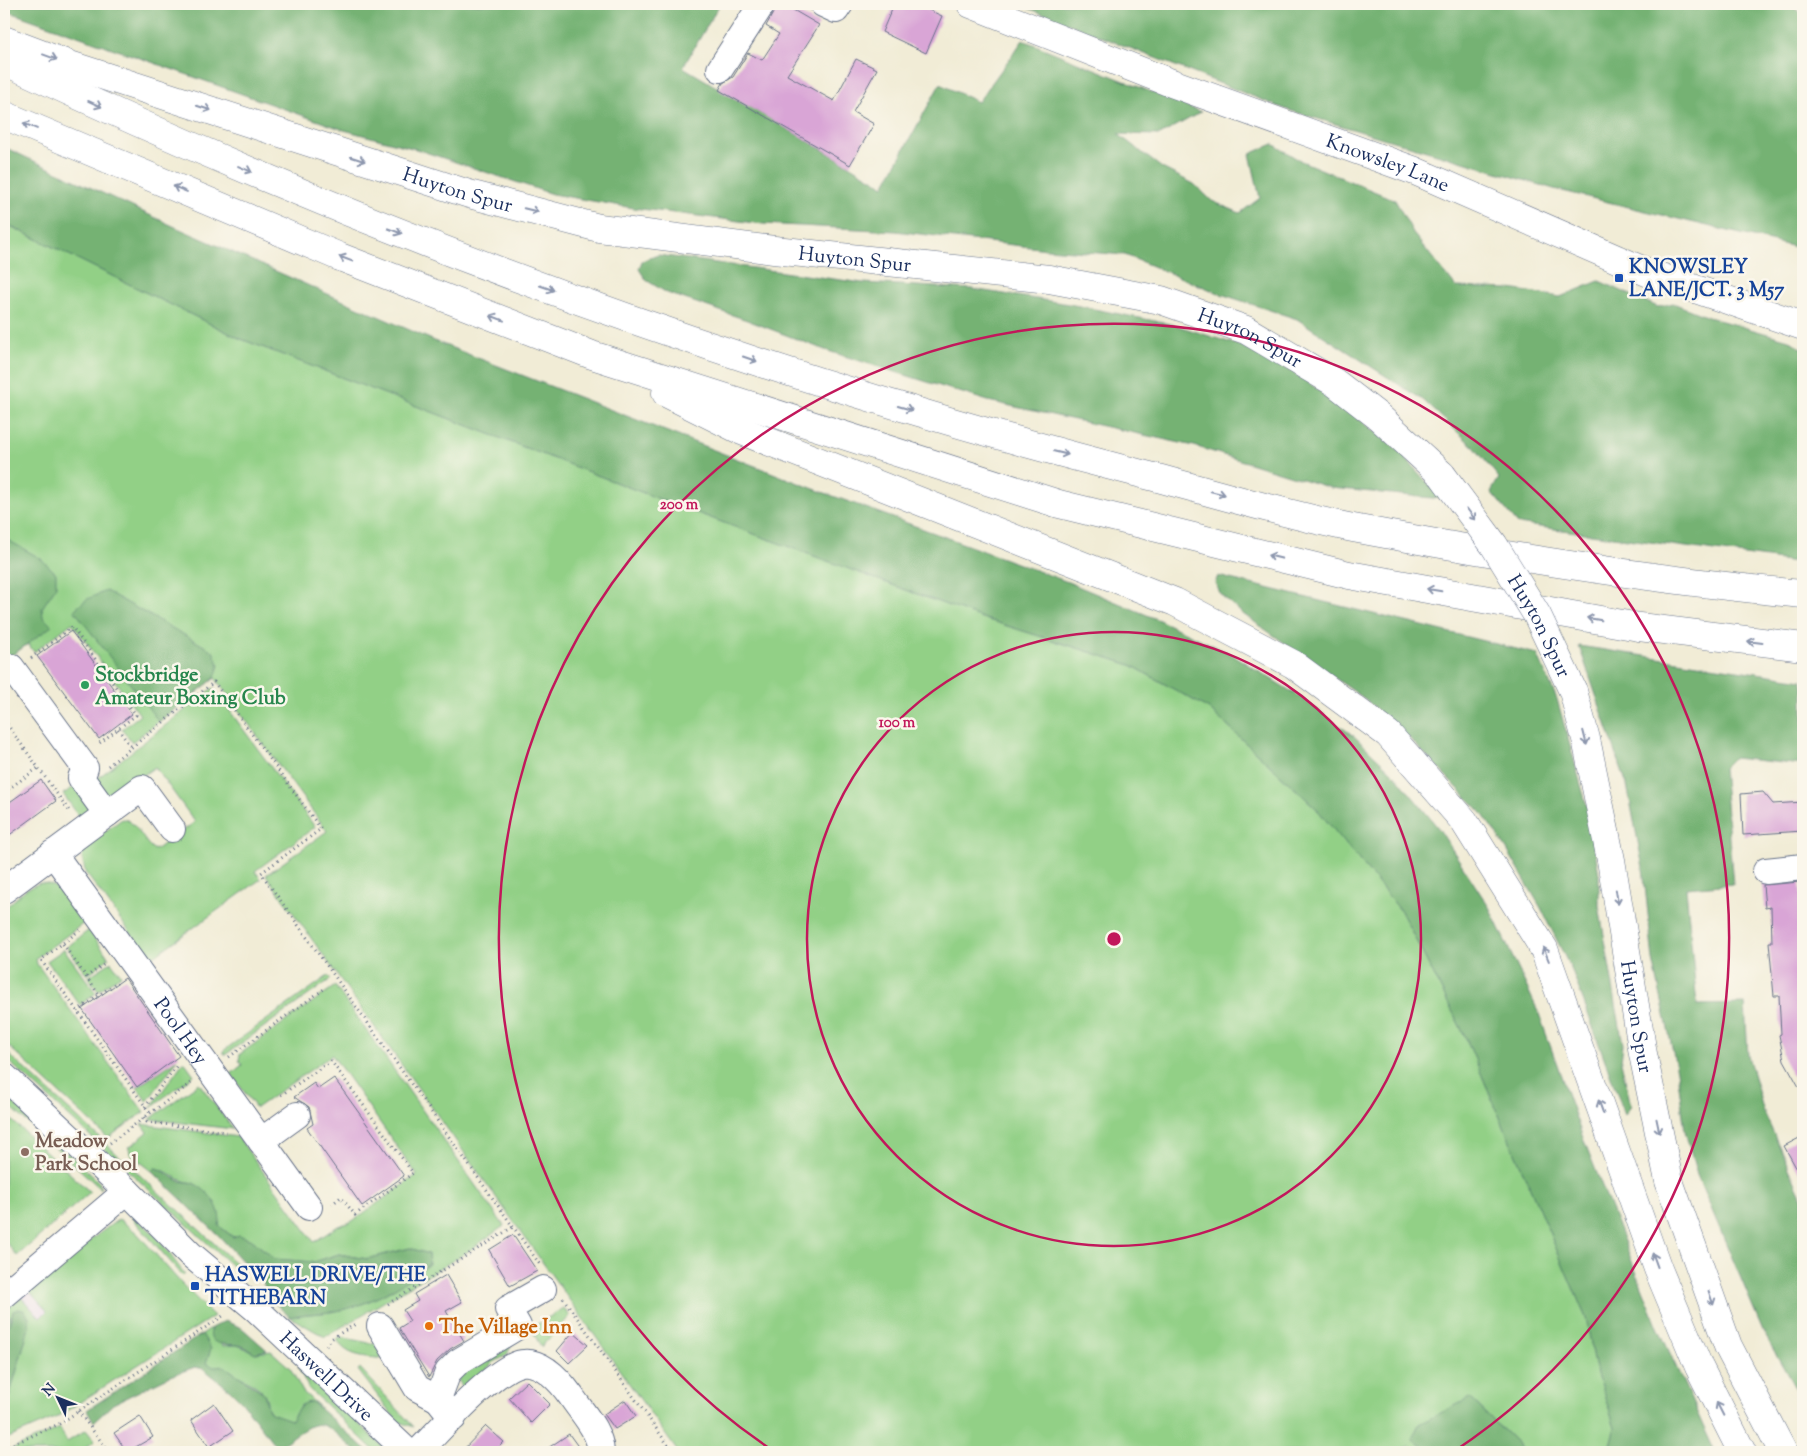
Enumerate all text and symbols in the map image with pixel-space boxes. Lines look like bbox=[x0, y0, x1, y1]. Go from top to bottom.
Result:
one-way arrow bbox=[41, 53, 57, 62]
one-way arrow bbox=[87, 100, 102, 110]
one-way arrow bbox=[195, 104, 211, 114]
one-way arrow bbox=[23, 120, 38, 130]
street label: Knowsley Lane bbox=[1321, 128, 1453, 201]
one-way arrow bbox=[350, 154, 366, 164]
street label: Huyton Spur bbox=[399, 161, 516, 222]
one-way arrow bbox=[237, 165, 252, 174]
one-way arrow bbox=[173, 184, 188, 194]
one-way arrow bbox=[522, 206, 538, 215]
one-way arrow bbox=[387, 226, 402, 236]
street label: Huyton Spur bbox=[797, 241, 913, 281]
one-way arrow bbox=[338, 254, 353, 263]
place label: KNOWSLEY LANE/JCT. 3 M57 bbox=[1629, 254, 1785, 306]
marker: KNOWSLEY LANE/JCT. 3 M57 bbox=[1613, 272, 1625, 284]
one-way arrow bbox=[539, 284, 554, 293]
street label: Huyton Spur bbox=[1193, 302, 1307, 377]
one-way arrow bbox=[490, 313, 505, 322]
one-way arrow bbox=[742, 354, 758, 364]
one-way arrow bbox=[896, 404, 912, 414]
one-way arrow bbox=[1052, 449, 1068, 458]
one-way arrow bbox=[1210, 489, 1226, 499]
text: 200 m bbox=[660, 495, 699, 516]
one-way arrow bbox=[1466, 507, 1477, 520]
one-way arrow bbox=[1267, 552, 1283, 561]
street label: Huyton Spur bbox=[1498, 570, 1577, 684]
one-way arrow bbox=[1426, 585, 1442, 595]
one-way arrow bbox=[1586, 614, 1602, 623]
one-way arrow bbox=[1747, 637, 1763, 647]
place label: Stockbridge Amateur Boxing Club bbox=[95, 662, 286, 714]
marker: Stockbridge Amateur Boxing Club bbox=[79, 679, 91, 691]
text: 100 m bbox=[879, 713, 916, 734]
one-way arrow bbox=[1581, 729, 1590, 745]
one-way arrow bbox=[1613, 889, 1623, 905]
centre of rings bbox=[1105, 930, 1123, 948]
one-way arrow bbox=[1540, 947, 1550, 962]
street label: Huyton Spur bbox=[1611, 959, 1659, 1076]
street label: Pool Hey bbox=[145, 992, 214, 1072]
one-way arrow bbox=[1596, 1100, 1605, 1115]
one-way arrow bbox=[1654, 1118, 1663, 1134]
place label: Meadow Park School bbox=[35, 1128, 138, 1180]
marker: Meadow Park School bbox=[19, 1146, 31, 1158]
one-way arrow bbox=[1650, 1253, 1659, 1268]
place label: HASWELL DRIVE/THE TITHEBARN bbox=[205, 1262, 427, 1314]
marker: HASWELL DRIVE/THE TITHEBARN bbox=[189, 1280, 201, 1292]
one-way arrow bbox=[1707, 1289, 1716, 1305]
place label: The Village Inn bbox=[439, 1314, 573, 1343]
marker: The Village Inn bbox=[423, 1320, 435, 1332]
street label: Haswell Drive bbox=[272, 1326, 379, 1429]
north arrow bbox=[32, 1374, 82, 1424]
text: N bbox=[39, 1380, 61, 1401]
one-way arrow bbox=[1715, 1402, 1724, 1417]

